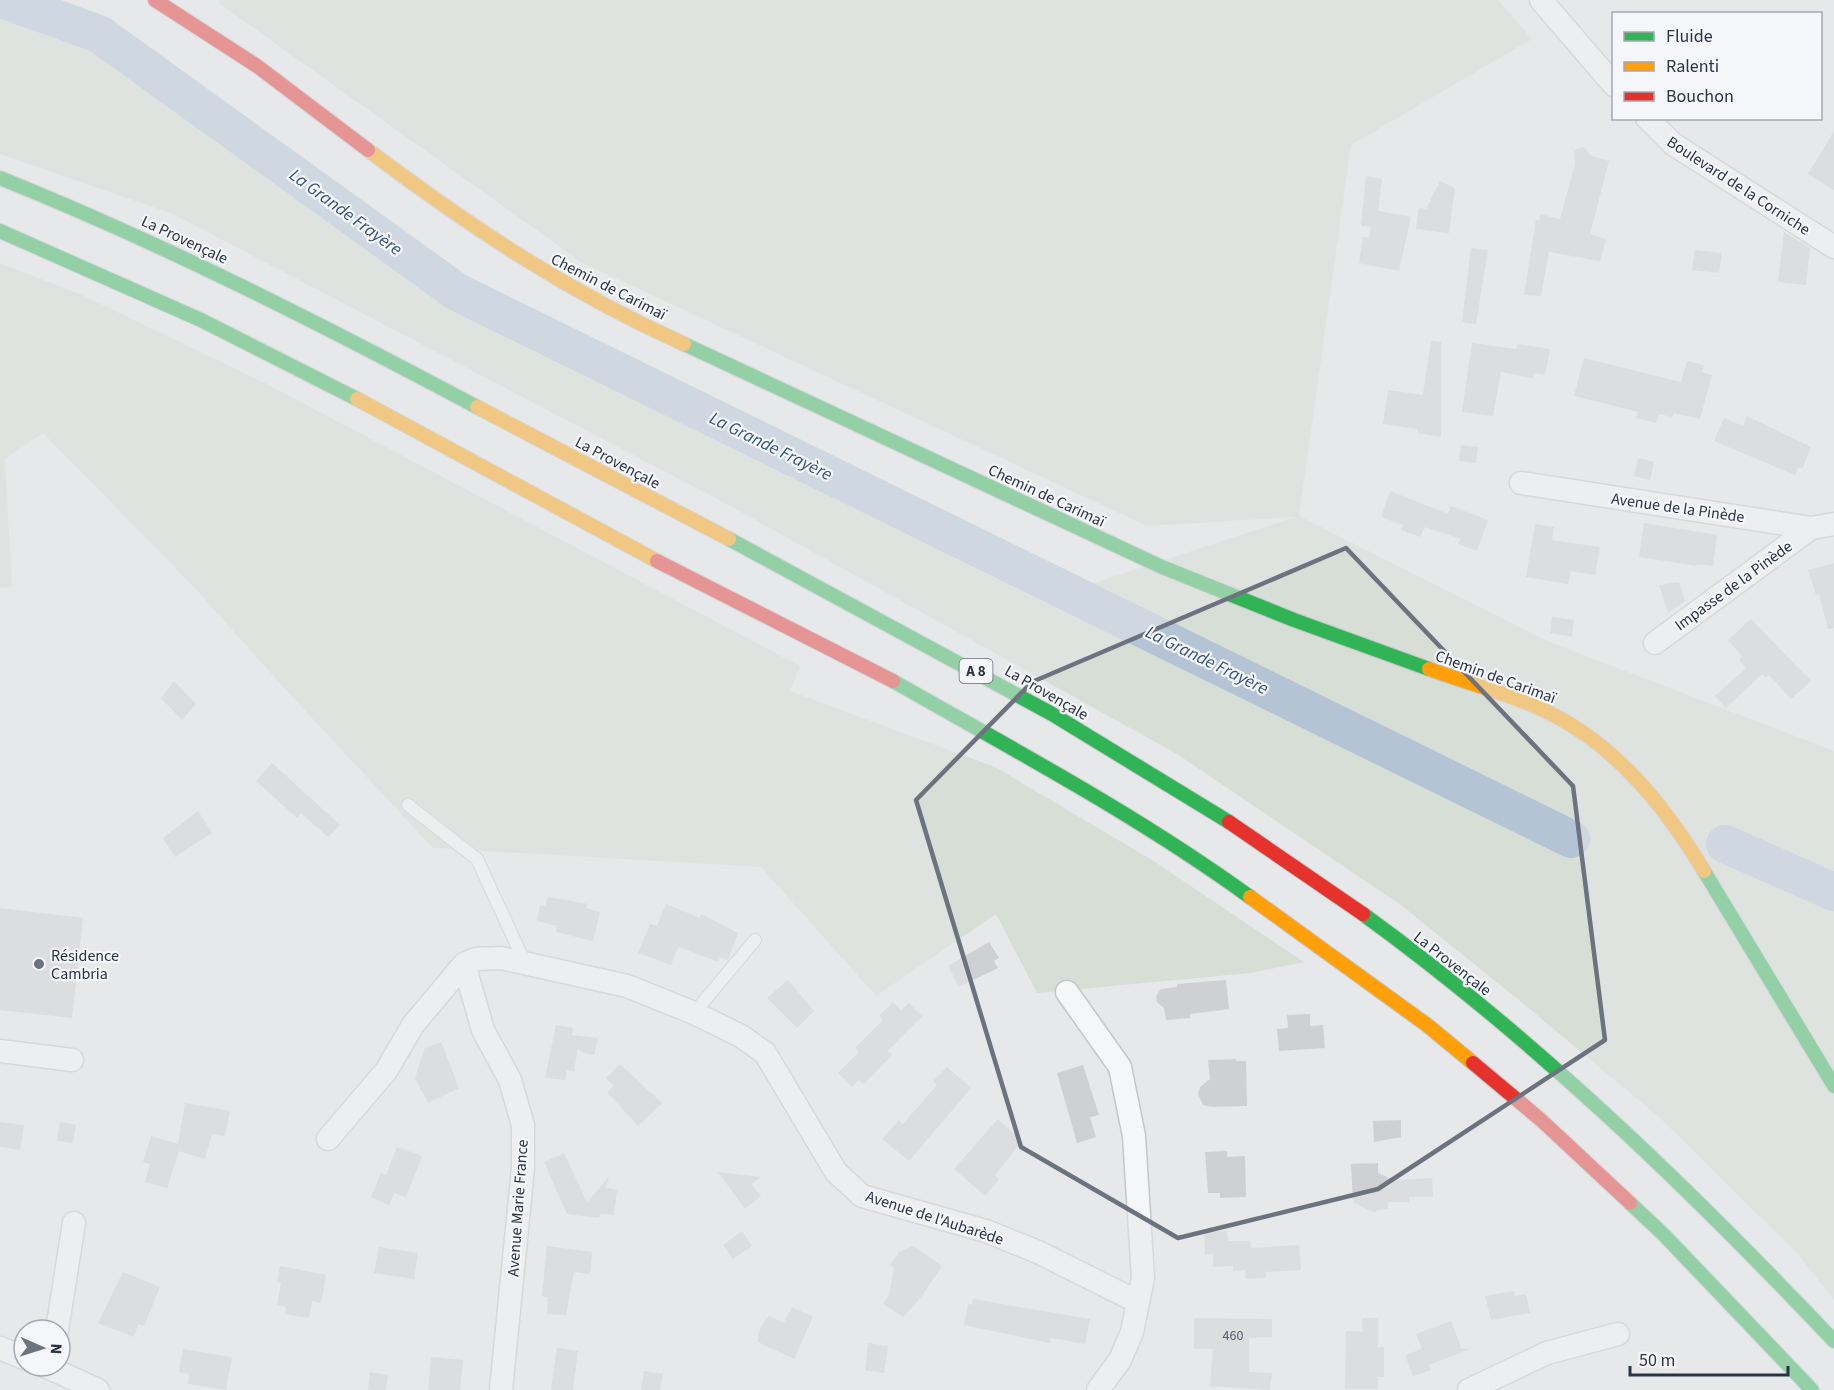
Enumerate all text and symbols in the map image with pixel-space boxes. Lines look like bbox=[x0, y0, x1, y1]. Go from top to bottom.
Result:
legend bbox=[1612, 12, 1822, 120]
text: Fluide bbox=[1666, 24, 1713, 49]
text: Ralenti bbox=[1666, 54, 1719, 79]
text: Bouchon bbox=[1666, 84, 1734, 109]
street label: Boulevard de la Corniche bbox=[1662, 131, 1814, 241]
water label: La Grande Frayère bbox=[284, 163, 408, 262]
street label: La Provençale bbox=[138, 210, 232, 270]
street label: Chemin de Carimaï bbox=[547, 248, 671, 326]
water label: La Grande Frayère bbox=[705, 406, 837, 487]
street label: La Provençale bbox=[571, 431, 664, 495]
street label: Chemin de Carimaï bbox=[984, 459, 1110, 533]
street label: Avenue de la Pinède bbox=[1610, 488, 1746, 528]
street label: Impasse de la Pinède bbox=[1670, 536, 1797, 636]
water label: La Grande Frayère bbox=[1141, 620, 1273, 701]
street label: Chemin de Carimaï bbox=[1432, 645, 1560, 709]
road number: A 8 bbox=[960, 659, 992, 683]
street label: La Provençale bbox=[1001, 660, 1093, 726]
street label: La Provençale bbox=[1409, 926, 1496, 1001]
place label: Résidence Cambria bbox=[51, 945, 119, 985]
marker: Résidence Cambria bbox=[32, 957, 46, 971]
street label: Avenue Marie France bbox=[502, 1139, 534, 1277]
street label: Avenue de l'Aubarède bbox=[863, 1185, 1007, 1251]
north arrow bbox=[12, 1318, 72, 1378]
house number: 460 bbox=[1223, 1326, 1243, 1346]
scale bar bbox=[1630, 1339, 1788, 1377]
text: N bbox=[45, 1343, 67, 1355]
text: 50 m bbox=[1639, 1348, 1675, 1373]

